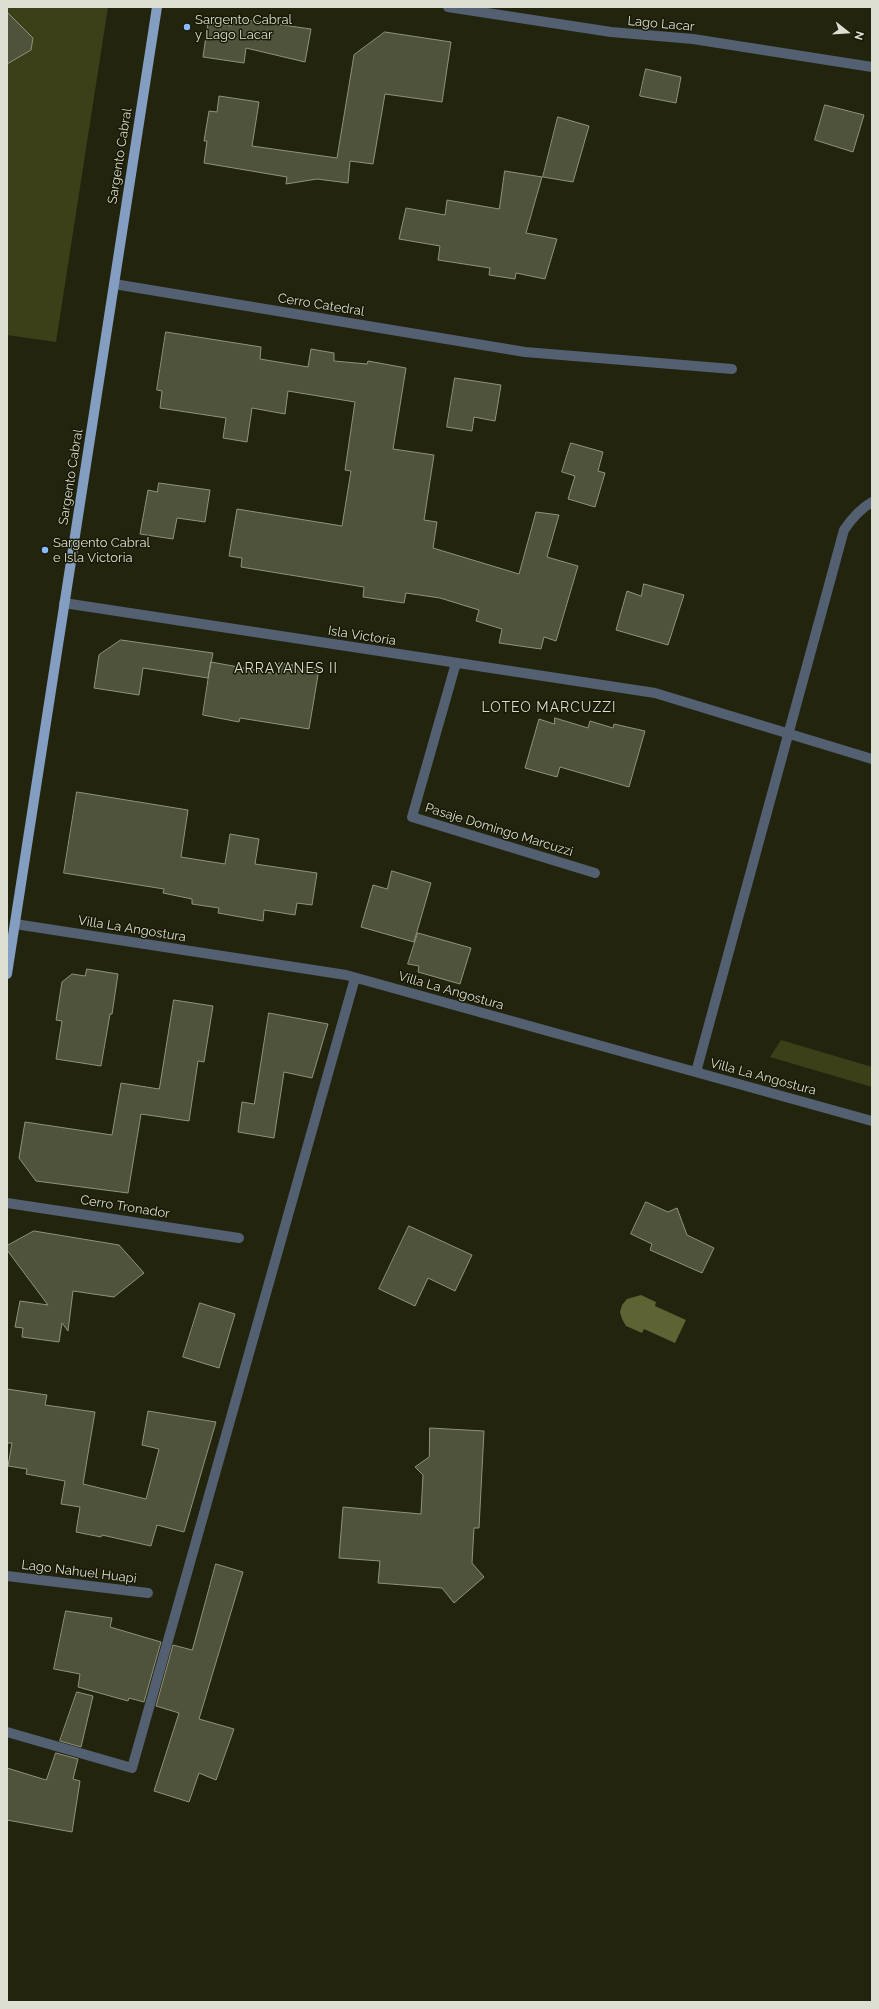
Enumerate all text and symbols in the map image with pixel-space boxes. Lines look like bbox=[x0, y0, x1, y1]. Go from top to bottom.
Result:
place label: Sargento Cabral y Lago Lacar bbox=[195, 12, 292, 43]
north arrow bbox=[827, 12, 867, 52]
street label: Lago Lacar bbox=[627, 13, 695, 35]
marker: Sargento Cabral y Lago Lacar bbox=[182, 22, 192, 32]
text: N bbox=[852, 30, 866, 42]
street label: Sargento Cabral bbox=[105, 107, 135, 205]
street label: Cerro Catedral bbox=[277, 290, 365, 320]
street label: Sargento Cabral bbox=[56, 428, 86, 526]
place label: Sargento Cabral e Isla Victoria bbox=[53, 535, 150, 566]
marker: Sargento Cabral e Isla Victoria bbox=[40, 545, 50, 555]
street label: Isla Victoria bbox=[327, 623, 397, 649]
district label: ARRAYANES II bbox=[234, 661, 338, 677]
district label: LOTEO MARCUZZI bbox=[481, 700, 617, 716]
street label: Pasaje Domingo Marcuzzi bbox=[423, 800, 575, 860]
street label: Villa La Angostura bbox=[77, 913, 187, 945]
street label: Villa La Angostura bbox=[396, 968, 506, 1014]
street label: Villa La Angostura bbox=[708, 1055, 818, 1099]
street label: Cerro Tronador bbox=[79, 1192, 171, 1222]
street label: Lago Nahuel Huapi bbox=[21, 1557, 137, 1587]

